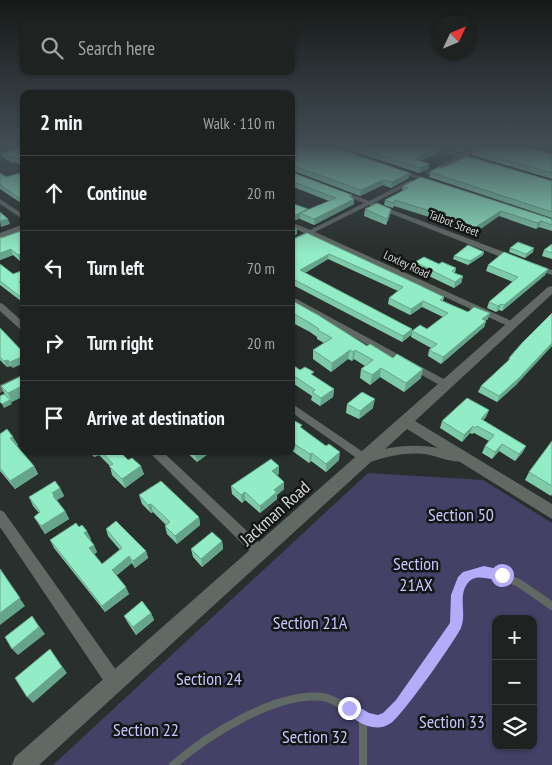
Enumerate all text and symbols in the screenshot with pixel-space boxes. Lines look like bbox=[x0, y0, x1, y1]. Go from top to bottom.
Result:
north arrow bbox=[432, 15, 477, 60]
search box bbox=[20, 20, 295, 75]
icon: search bbox=[38, 34, 66, 62]
text: Search here bbox=[78, 36, 155, 60]
text: 2 min bbox=[40, 109, 82, 136]
text: Walk · 110 m bbox=[203, 113, 275, 133]
icon: ahead bbox=[40, 179, 68, 207]
text: Continue bbox=[87, 181, 147, 205]
text: 20 m bbox=[247, 183, 275, 203]
street label: Talbot Street bbox=[427, 206, 482, 240]
street label: Loxley Road bbox=[382, 247, 432, 281]
icon: left bbox=[40, 254, 68, 282]
text: Turn left bbox=[87, 256, 144, 280]
text: 70 m bbox=[247, 258, 275, 278]
icon: right bbox=[40, 329, 68, 357]
text: Turn right bbox=[87, 331, 153, 355]
text: 20 m bbox=[247, 333, 275, 353]
icon: arrive bbox=[40, 404, 68, 432]
text: Arrive at destination bbox=[87, 406, 225, 430]
street label: Jackman Road bbox=[235, 476, 315, 551]
park label: Section 50 bbox=[428, 503, 494, 526]
park label: Section 21AX bbox=[393, 552, 439, 596]
route start bbox=[491, 564, 514, 587]
park label: Section 21A bbox=[273, 611, 348, 634]
map controls bbox=[492, 615, 537, 750]
button: + bbox=[492, 615, 537, 660]
button: − bbox=[492, 660, 537, 705]
park label: Section 24 bbox=[176, 667, 242, 690]
route end bbox=[338, 697, 361, 720]
button: layers bbox=[492, 705, 537, 750]
park label: Section 33 bbox=[419, 710, 485, 733]
park label: Section 22 bbox=[113, 718, 179, 741]
park label: Section 32 bbox=[282, 725, 348, 748]

